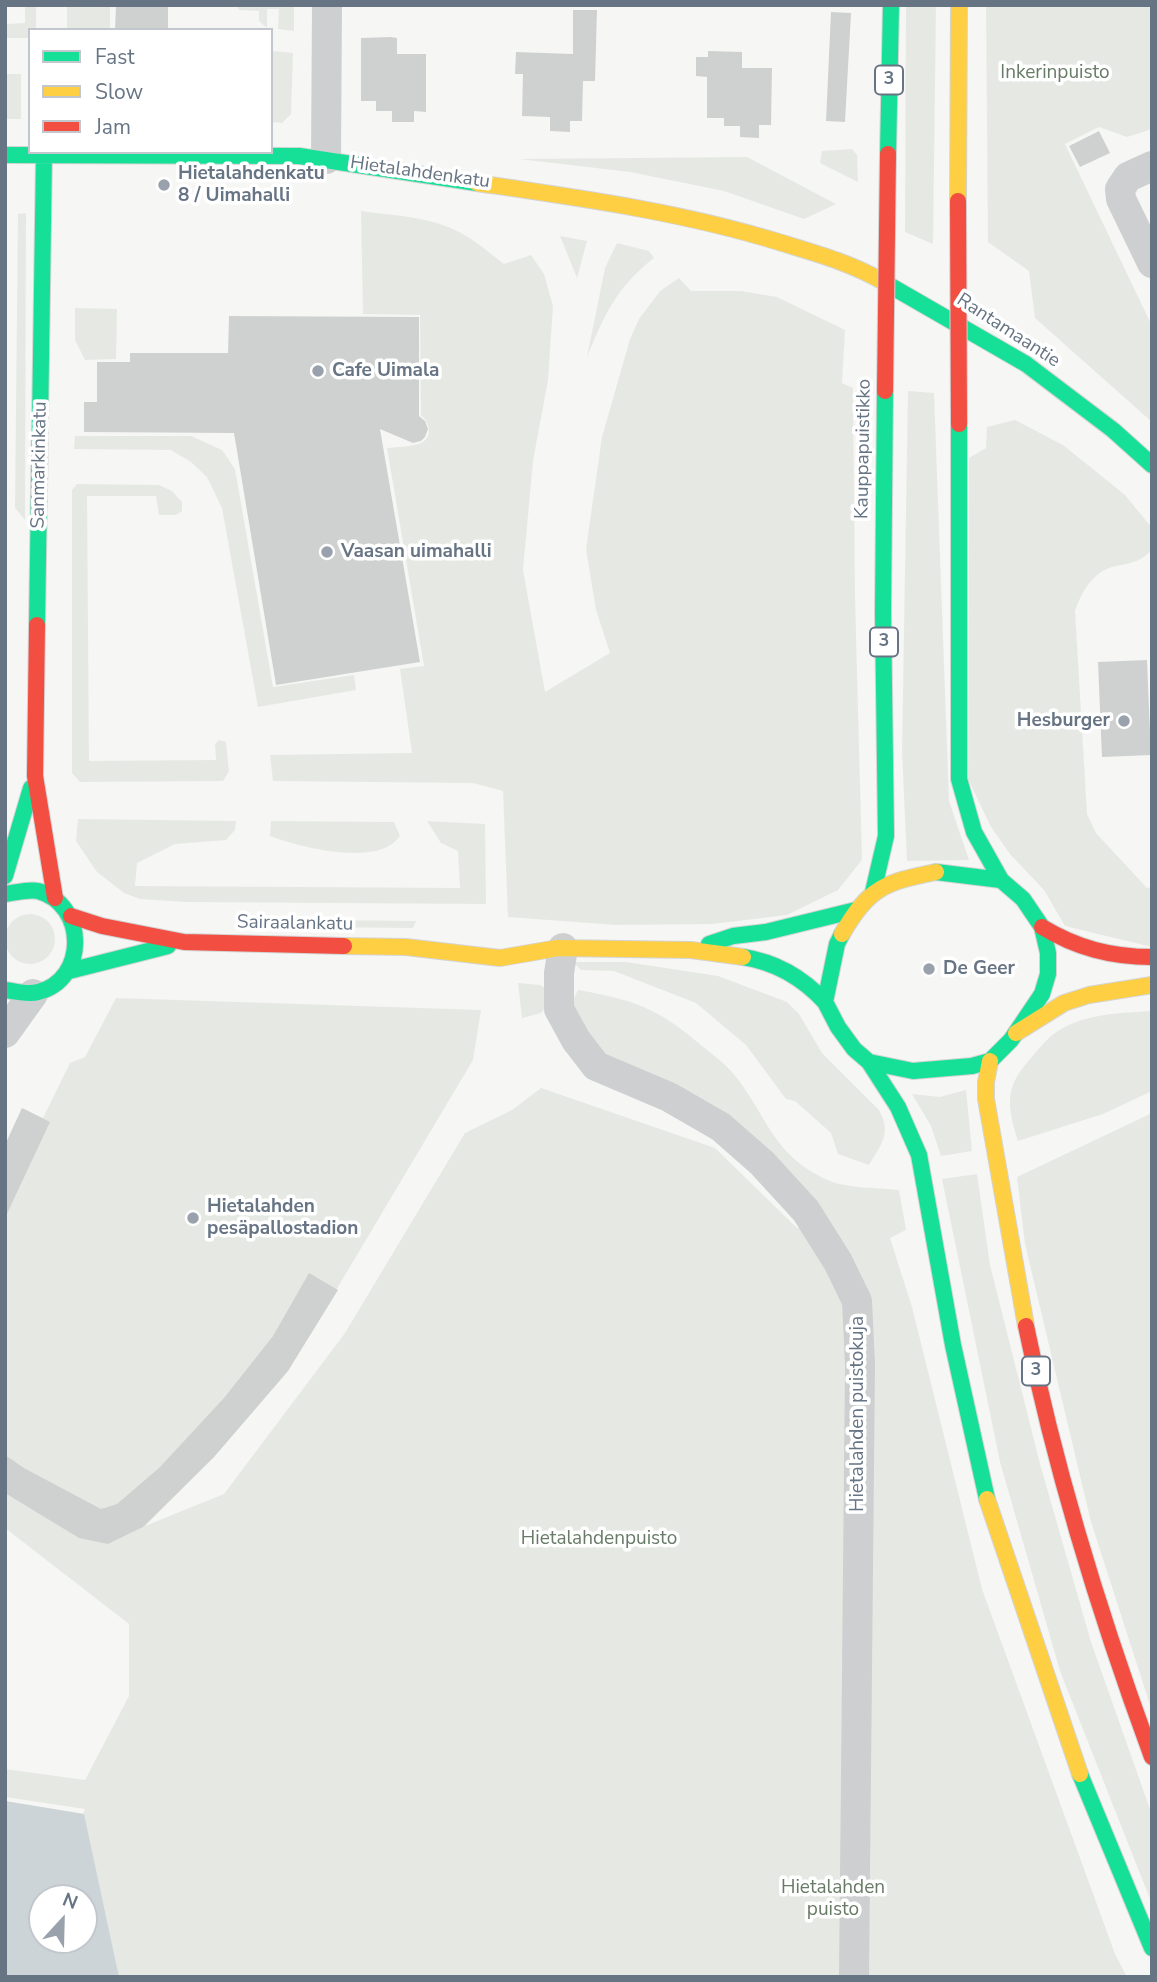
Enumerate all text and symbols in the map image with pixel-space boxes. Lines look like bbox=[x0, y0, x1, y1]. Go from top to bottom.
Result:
legend bbox=[28, 28, 273, 154]
text: Fast bbox=[95, 43, 135, 71]
park label: Inkerinpuisto bbox=[1000, 62, 1110, 84]
road number: 3 bbox=[875, 66, 903, 94]
text: Slow bbox=[95, 78, 143, 106]
text: Jam bbox=[95, 113, 131, 141]
street label: Hietalahdenkatu bbox=[349, 152, 491, 194]
place label: Hietalahdenkatu 8 / Uimahalli bbox=[178, 163, 325, 207]
marker: Hietalahdenkatu 8 / Uimahalli bbox=[156, 177, 172, 193]
street label: Rantamaantie bbox=[952, 289, 1064, 373]
place label: Cafe Uimala bbox=[332, 360, 439, 382]
marker: Cafe Uimala bbox=[310, 363, 326, 379]
street label: Kauppapuistikko bbox=[851, 379, 877, 519]
street label: Sanmarkinkatu bbox=[27, 401, 53, 529]
place label: Vaasan uimahalli bbox=[341, 541, 491, 563]
marker: Vaasan uimahalli bbox=[319, 544, 335, 560]
road number: 3 bbox=[870, 628, 898, 656]
place label: Hesburger bbox=[1017, 710, 1110, 732]
marker: Hesburger bbox=[1116, 713, 1132, 729]
street label: Sairaalankatu bbox=[237, 912, 353, 936]
place label: De Geer bbox=[943, 958, 1015, 980]
marker: De Geer bbox=[921, 961, 937, 977]
place label: Hietalahden pesäpallostadion bbox=[207, 1196, 358, 1240]
marker: Hietalahden pesäpallostadion bbox=[185, 1210, 201, 1226]
street label: Hietalahden puistokuja bbox=[847, 1316, 869, 1512]
road number: 3 bbox=[1022, 1356, 1050, 1386]
park label: Hietalahdenpuisto bbox=[521, 1528, 677, 1550]
park label: Hietalahden puisto bbox=[781, 1877, 885, 1921]
north arrow bbox=[28, 1884, 98, 1954]
text: N bbox=[59, 1887, 82, 1916]

